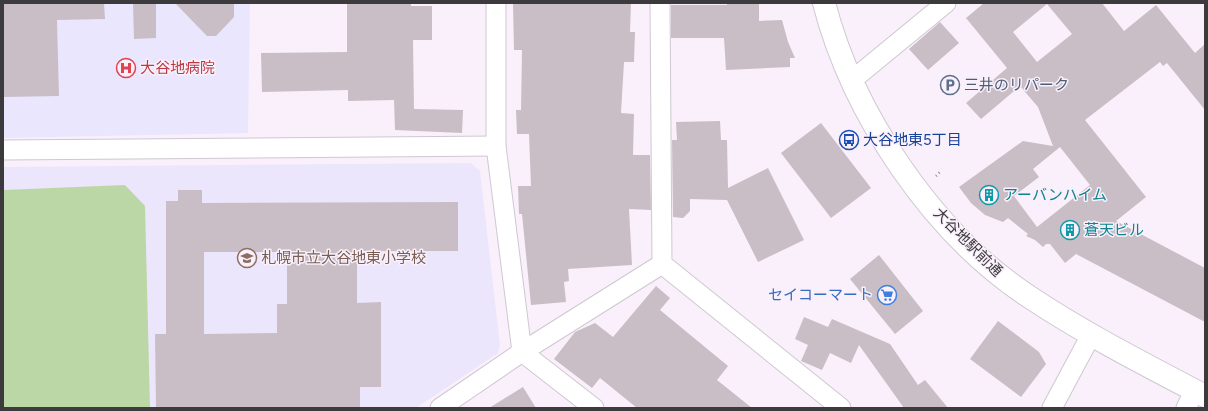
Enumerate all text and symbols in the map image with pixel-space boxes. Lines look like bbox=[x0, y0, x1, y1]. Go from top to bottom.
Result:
hospital icon: 大谷地病院 bbox=[115, 57, 137, 79]
place label: 大谷地病院 bbox=[140, 59, 215, 77]
parking icon: 三井のリパーク bbox=[939, 74, 961, 96]
place label: 三井のリパーク bbox=[964, 76, 1069, 94]
bus stop icon: 大谷地東5丁目 bbox=[838, 129, 860, 151]
place label: 大谷地東5丁目 bbox=[863, 131, 962, 149]
building icon: アーバンハイム bbox=[978, 184, 1000, 206]
place label: アーバンハイム bbox=[1003, 186, 1107, 204]
street label: 大谷地駅前通 bbox=[930, 204, 1006, 280]
building icon: 蒼天ビル bbox=[1059, 219, 1081, 241]
place label: 蒼天ビル bbox=[1084, 221, 1144, 239]
school or university icon: 札幌市立大谷地東小学校 bbox=[236, 247, 258, 269]
place label: 札幌市立大谷地東小学校 bbox=[261, 249, 426, 267]
supermarket icon: セイコーマート bbox=[876, 284, 898, 306]
place label: セイコーマート bbox=[768, 286, 873, 304]

